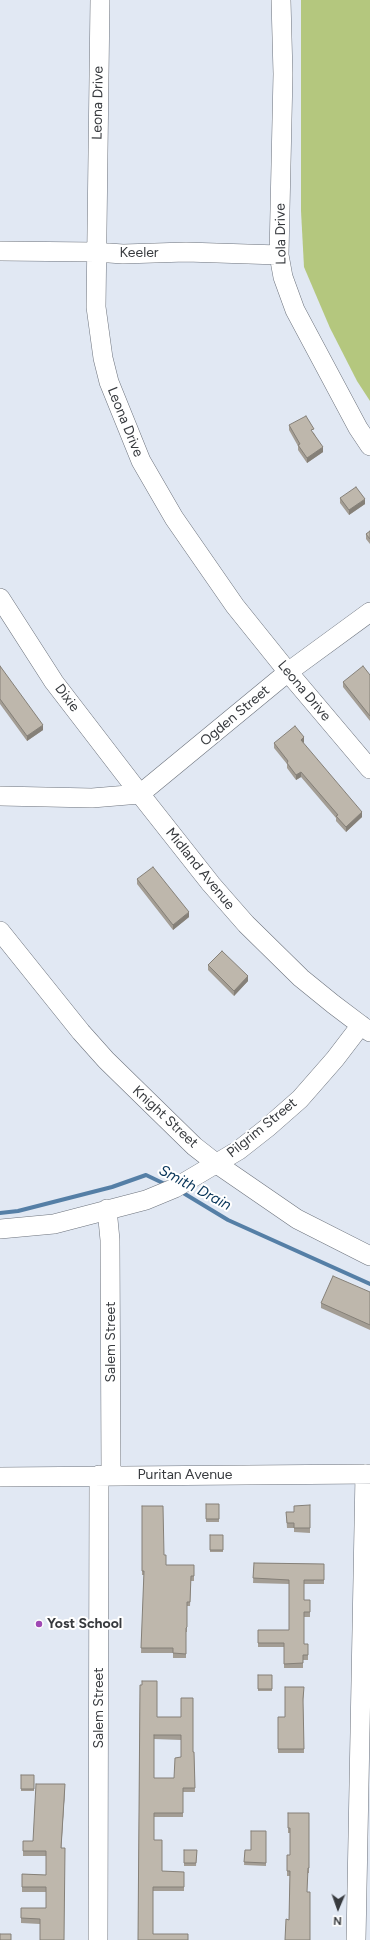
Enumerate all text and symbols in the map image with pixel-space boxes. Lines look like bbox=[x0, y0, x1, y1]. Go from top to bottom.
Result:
street label: Leona Drive bbox=[89, 66, 107, 140]
street label: Lola Drive bbox=[272, 203, 290, 265]
street label: Keeler bbox=[119, 245, 159, 261]
street label: Leona Drive bbox=[103, 385, 147, 459]
street label: Leona Drive bbox=[274, 657, 334, 725]
street label: Dixie bbox=[51, 681, 83, 715]
street label: Ogden Street bbox=[197, 682, 273, 750]
street label: Midland Avenue bbox=[162, 825, 238, 913]
street label: Knight Street bbox=[129, 1082, 201, 1152]
street label: Pilgrim Street bbox=[224, 1095, 300, 1161]
water label: Smith Drain bbox=[156, 1161, 234, 1215]
street label: Salem Street bbox=[103, 1301, 119, 1383]
street label: Puritan Avenue bbox=[138, 1467, 232, 1483]
place label: Yost School bbox=[47, 1616, 122, 1632]
marker: Yost School bbox=[34, 1619, 44, 1629]
street label: Salem Street bbox=[91, 1667, 107, 1749]
north arrow bbox=[318, 1888, 358, 1928]
text: N bbox=[333, 1914, 342, 1927]

